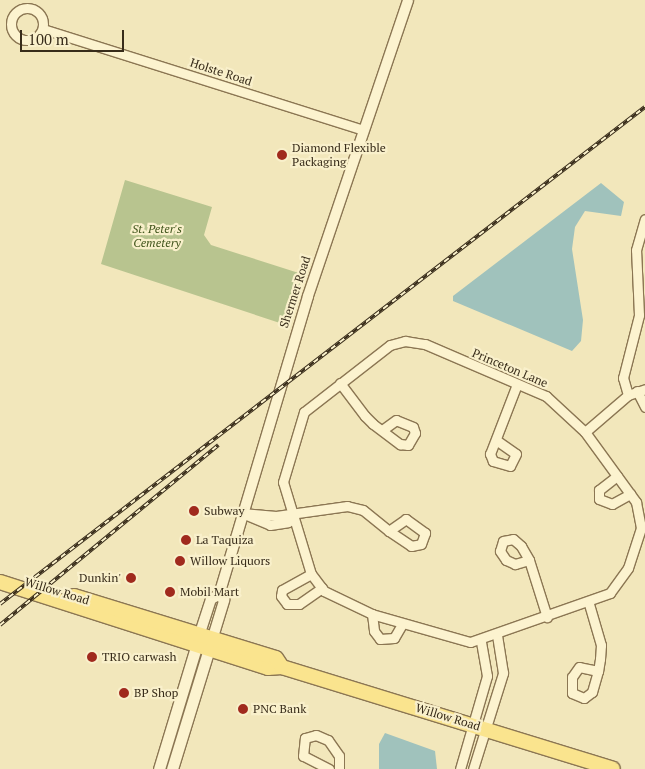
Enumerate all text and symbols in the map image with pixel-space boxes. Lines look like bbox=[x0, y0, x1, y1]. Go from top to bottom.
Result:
scale bar bbox=[22, 20, 126, 52]
text: 100 m bbox=[28, 29, 69, 49]
street label: Holste Road bbox=[188, 55, 254, 89]
place label: Diamond Flexible Packaging bbox=[292, 141, 386, 169]
marker: Diamond Flexible Packaging bbox=[276, 149, 288, 161]
park label: St. Peter's Cemetery bbox=[132, 222, 182, 250]
street label: Shermer Road bbox=[277, 254, 313, 330]
street label: Princeton Lane bbox=[470, 346, 550, 390]
place label: Subway bbox=[204, 504, 245, 518]
marker: Subway bbox=[188, 505, 200, 517]
place label: La Taquiza bbox=[196, 533, 254, 547]
marker: La Taquiza bbox=[180, 534, 192, 546]
place label: Willow Liquors bbox=[190, 554, 270, 568]
marker: Willow Liquors bbox=[174, 555, 186, 567]
place label: Dunkin' bbox=[79, 571, 121, 585]
marker: Dunkin' bbox=[125, 572, 137, 584]
street label: Willow Road bbox=[23, 574, 91, 608]
place label: Mobil Mart bbox=[180, 585, 239, 599]
marker: Mobil Mart bbox=[164, 586, 176, 598]
place label: TRIO carwash bbox=[102, 650, 177, 664]
marker: TRIO carwash bbox=[86, 651, 98, 663]
place label: BP Shop bbox=[134, 686, 178, 700]
marker: BP Shop bbox=[118, 687, 130, 699]
street label: Willow Road bbox=[414, 700, 482, 734]
place label: PNC Bank bbox=[253, 702, 306, 716]
marker: PNC Bank bbox=[237, 703, 249, 715]

